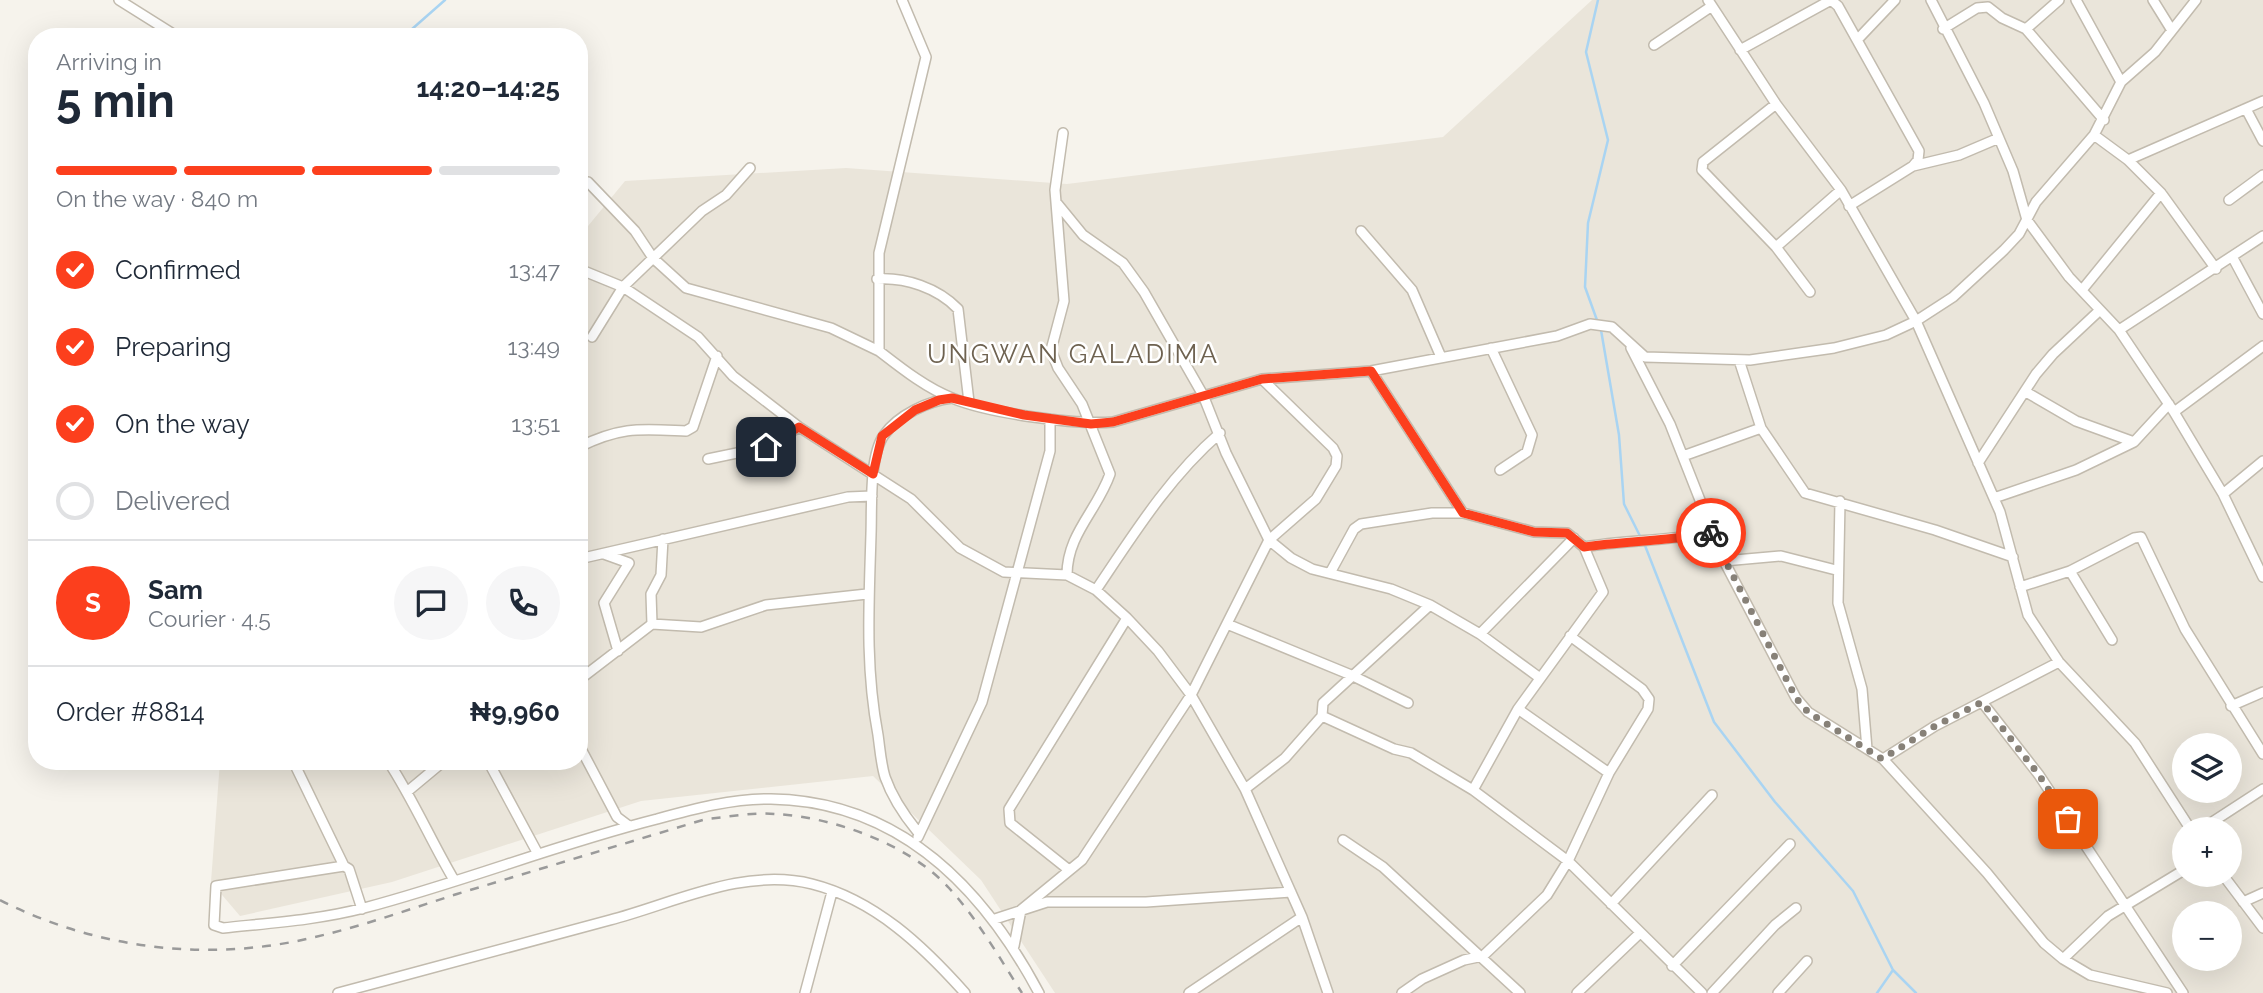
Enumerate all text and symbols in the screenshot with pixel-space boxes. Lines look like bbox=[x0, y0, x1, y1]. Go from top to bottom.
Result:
text: Arriving in bbox=[56, 48, 162, 75]
text: 14:20–14:25 bbox=[416, 73, 560, 103]
text: 5 min bbox=[56, 74, 175, 128]
text: On the way · 840 m bbox=[56, 185, 258, 212]
icon: check bbox=[56, 251, 94, 289]
text: Confirmed bbox=[115, 255, 241, 285]
text: 13:47 bbox=[509, 256, 560, 283]
icon: check bbox=[56, 328, 94, 366]
text: Preparing bbox=[115, 332, 231, 362]
text: 13:49 bbox=[508, 333, 560, 360]
district label: UNGWAN GALADIMA bbox=[927, 339, 1219, 369]
icon: check bbox=[56, 405, 94, 443]
text: On the way bbox=[115, 409, 250, 439]
text: 13:51 bbox=[511, 410, 560, 437]
pin bbox=[736, 417, 796, 477]
icon: home bbox=[747, 428, 785, 466]
text: Delivered bbox=[115, 486, 230, 516]
courier bbox=[1676, 498, 1746, 568]
icon: bike bbox=[1692, 514, 1730, 552]
button: chat bbox=[394, 566, 468, 640]
button: phone bbox=[486, 566, 560, 640]
text: Sam bbox=[148, 575, 203, 605]
text: S bbox=[85, 588, 101, 618]
text: Courier · 4.5 bbox=[148, 605, 271, 632]
text: Order #8814 bbox=[56, 697, 205, 727]
text: ₦9,960 bbox=[469, 697, 560, 727]
map controls bbox=[2172, 733, 2242, 971]
button: layers bbox=[2172, 733, 2242, 803]
pin bbox=[2038, 789, 2098, 849]
icon: bag bbox=[2049, 800, 2087, 838]
button: + bbox=[2172, 817, 2242, 887]
button: − bbox=[2172, 901, 2242, 971]

